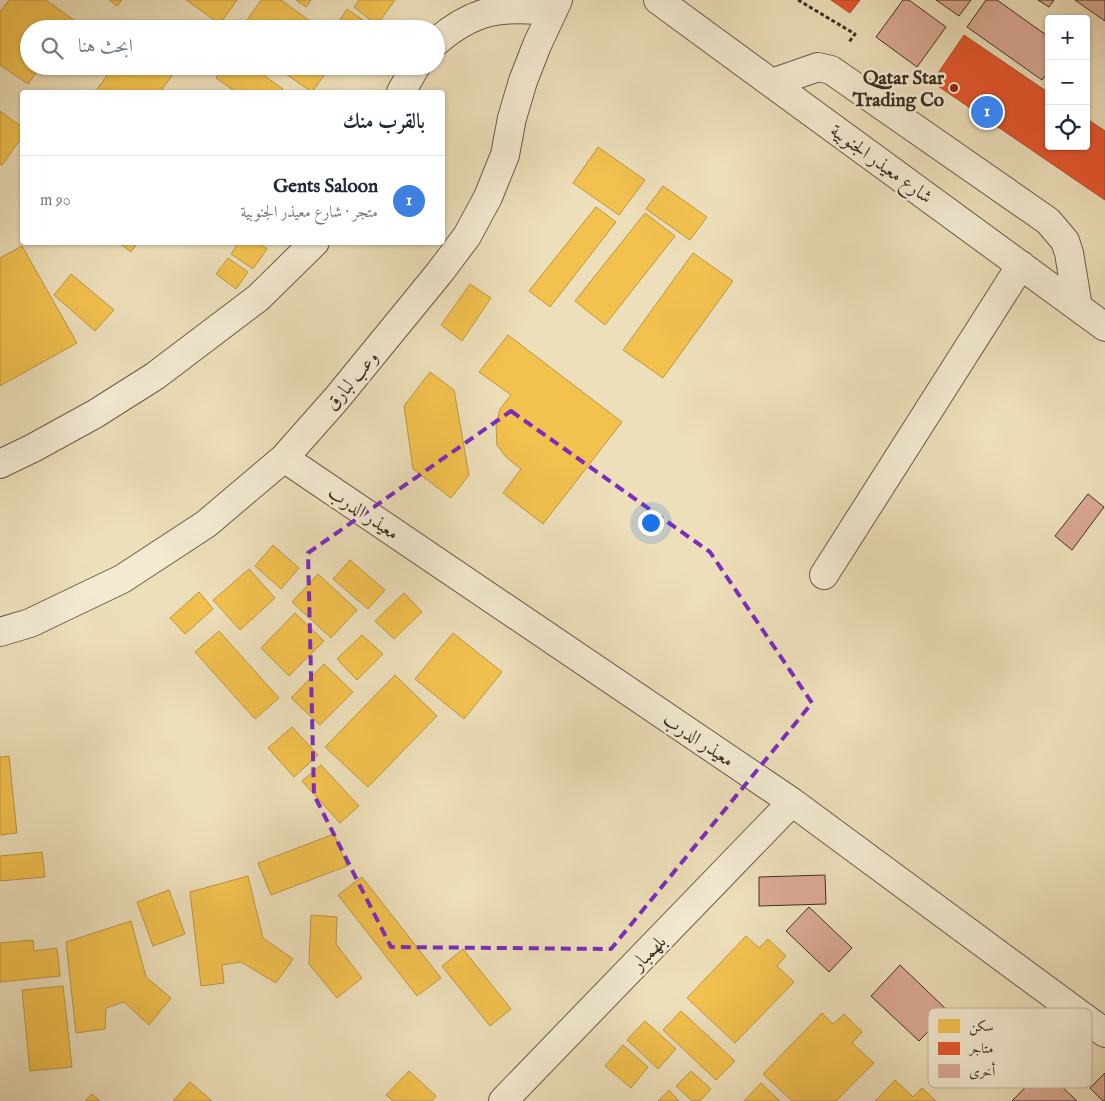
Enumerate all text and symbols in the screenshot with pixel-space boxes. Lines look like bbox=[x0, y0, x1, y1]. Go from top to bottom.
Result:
map controls bbox=[1045, 15, 1090, 150]
button: + bbox=[1045, 15, 1090, 60]
search box bbox=[20, 20, 445, 75]
icon: search bbox=[38, 34, 66, 62]
text: ابحث هنا bbox=[78, 35, 133, 59]
button: − bbox=[1045, 60, 1090, 105]
place label: Qatar Star Trading Co bbox=[852, 67, 945, 113]
marker: Qatar Star Trading Co bbox=[948, 82, 960, 94]
pin: 1 bbox=[971, 93, 1003, 131]
button: locate bbox=[1045, 105, 1090, 150]
text: بالقرب منك bbox=[343, 109, 425, 136]
street label: شارع معيذر الجنوبية bbox=[824, 119, 937, 211]
text: Gents Saloon bbox=[273, 175, 378, 199]
text: 90 m bbox=[40, 191, 71, 211]
text: 1 bbox=[406, 191, 412, 211]
text: متجر · شارع معيذر الجنوبية bbox=[240, 203, 378, 223]
street label: وعب لبارق bbox=[321, 347, 384, 416]
street label: معيذر الدرب bbox=[323, 481, 403, 546]
your location bbox=[638, 510, 664, 536]
street label: معيذر الدرب bbox=[658, 708, 738, 773]
street label: بلهمبار bbox=[625, 931, 672, 978]
legend bbox=[928, 1008, 1092, 1088]
text: سكن bbox=[969, 1018, 994, 1036]
text: متاجر bbox=[967, 1040, 993, 1058]
text: أخرى bbox=[969, 1061, 996, 1081]

